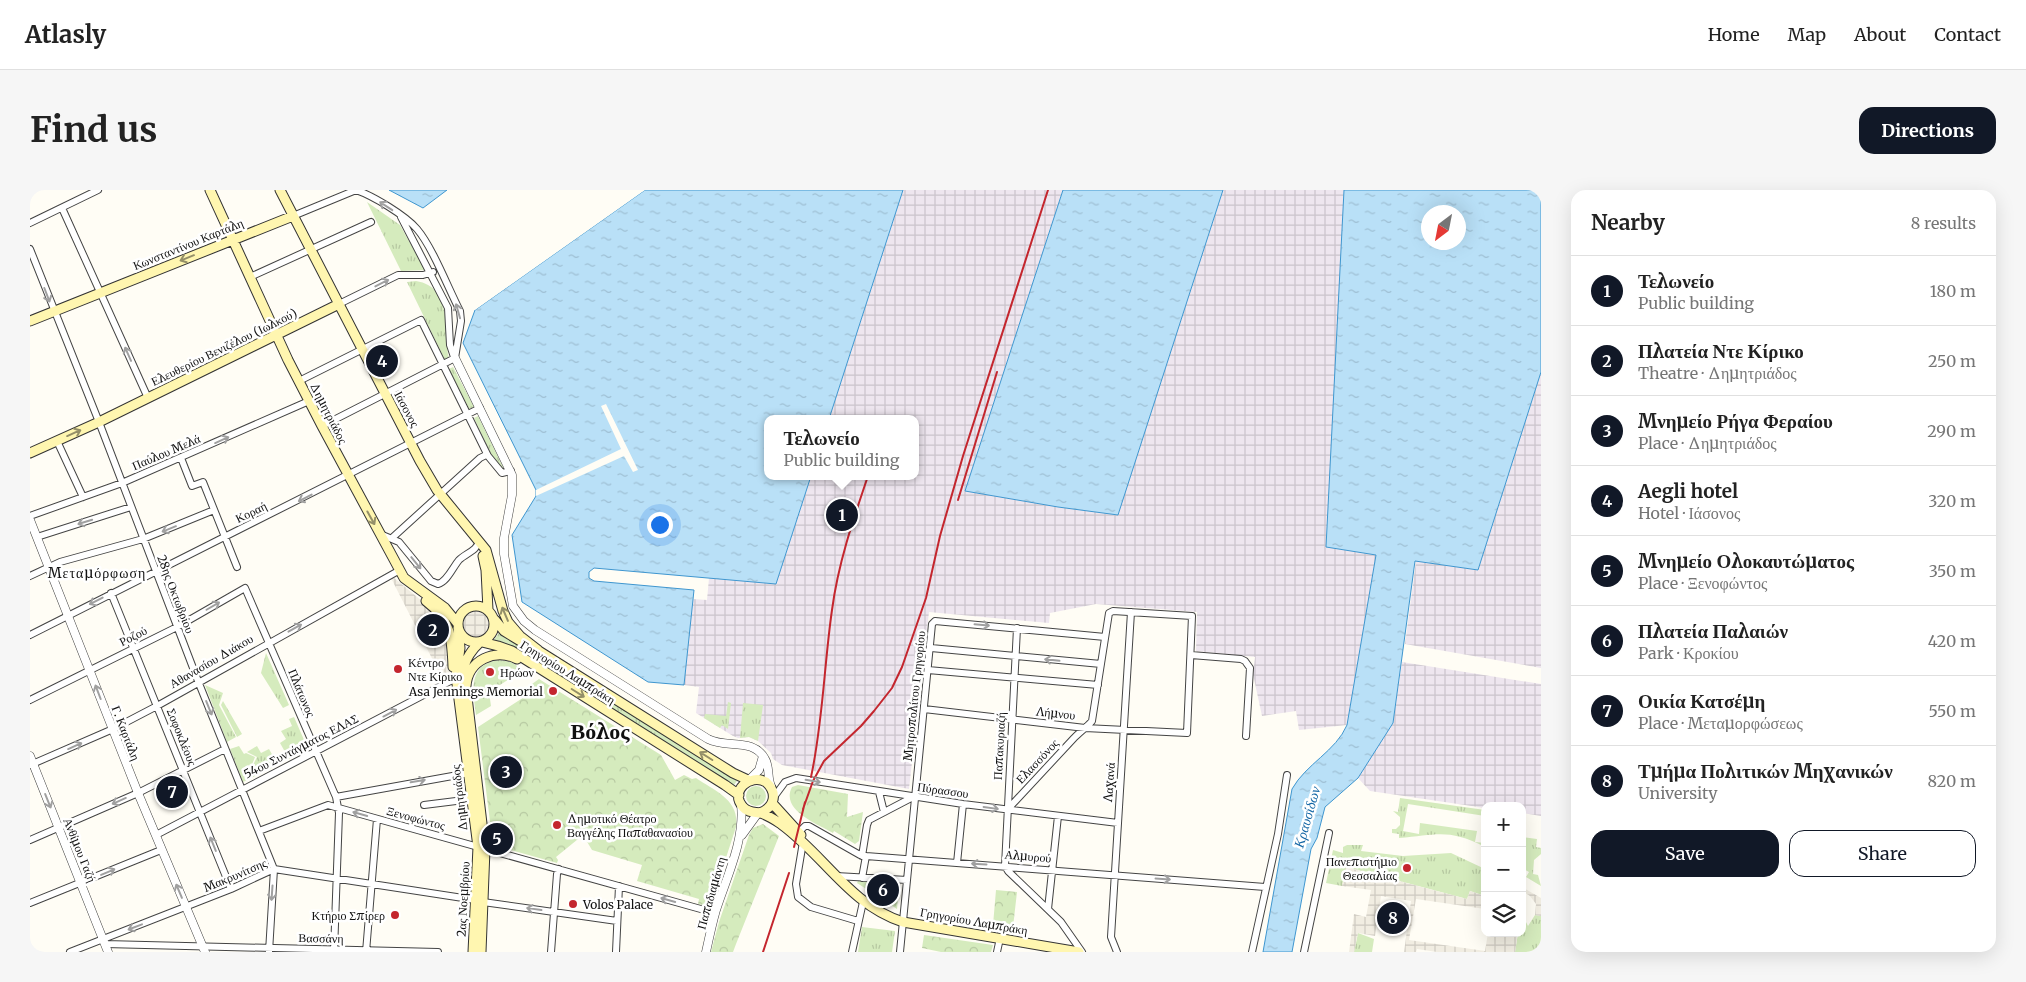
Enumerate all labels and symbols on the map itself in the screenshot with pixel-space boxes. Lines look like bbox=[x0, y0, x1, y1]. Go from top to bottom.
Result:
one-way arrow bbox=[379, 200, 393, 211]
north arrow bbox=[1421, 205, 1466, 250]
street label: Κωνσταντίνου Καρτάλη bbox=[131, 215, 245, 273]
one-way arrow bbox=[180, 254, 195, 263]
one-way arrow bbox=[374, 277, 389, 287]
one-way arrow bbox=[43, 286, 52, 302]
one-way arrow bbox=[453, 304, 463, 320]
street label: Ελευθερίου Βενιζέλου (Ιωλκού) bbox=[149, 305, 299, 389]
pin: 4 bbox=[366, 342, 398, 380]
one-way arrow bbox=[122, 347, 132, 362]
street label: Δημητριάδος bbox=[307, 380, 351, 446]
street label: Ιάσονος bbox=[391, 388, 423, 430]
one-way arrow bbox=[67, 428, 82, 438]
street label: Παύλου Μελά bbox=[130, 431, 203, 473]
one-way arrow bbox=[214, 435, 229, 445]
one-way arrow bbox=[297, 493, 312, 503]
pin: 1 bbox=[826, 496, 858, 534]
street label: Κοραή bbox=[233, 498, 269, 526]
one-way arrow bbox=[367, 510, 376, 525]
your location bbox=[647, 512, 673, 538]
one-way arrow bbox=[77, 517, 93, 527]
one-way arrow bbox=[162, 524, 177, 534]
street label: 28ης Οκτωβρίου bbox=[154, 553, 198, 635]
one-way arrow bbox=[411, 556, 422, 569]
district label: Μεταμόρφωση bbox=[48, 564, 146, 582]
one-way arrow bbox=[89, 596, 104, 606]
one-way arrow bbox=[206, 601, 221, 611]
one-way arrow bbox=[500, 607, 509, 622]
pin: 2 bbox=[417, 611, 449, 649]
one-way arrow bbox=[974, 620, 990, 630]
one-way arrow bbox=[287, 622, 301, 632]
street label: Ροζού bbox=[117, 623, 149, 649]
street label: Μητροπολίτου Γρηγορίου bbox=[900, 630, 928, 762]
street label: Αθανασίου Διάκου bbox=[166, 631, 256, 691]
street label: Γρηγορίου Λαμπράκη bbox=[518, 637, 618, 707]
place label: Κέντρο Ντε Κίρικο bbox=[408, 655, 462, 684]
one-way arrow bbox=[1045, 655, 1061, 665]
marker: Κέντρο Ντε Κίρικο bbox=[392, 663, 404, 675]
place label: Ηρώον bbox=[500, 665, 535, 680]
marker: Ηρώον bbox=[484, 666, 496, 678]
street label: Πλάτωνος bbox=[285, 667, 319, 720]
place label: Asa Jennings Memorial bbox=[408, 684, 543, 699]
one-way arrow bbox=[93, 685, 102, 700]
marker: Asa Jennings Memorial bbox=[547, 685, 559, 697]
one-way arrow bbox=[571, 689, 585, 699]
one-way arrow bbox=[204, 700, 214, 715]
street label: Γ. Καρτάλη bbox=[109, 703, 143, 763]
street label: Λήμνου bbox=[1035, 703, 1076, 723]
street label: Σοφοκλέους bbox=[164, 706, 200, 768]
one-way arrow bbox=[382, 708, 397, 718]
street label: 54ου Συντάγματος ΕΛΑΣ bbox=[241, 711, 361, 781]
street label: Παπακυριαζή bbox=[990, 712, 1008, 780]
district label: Βόλος bbox=[570, 717, 630, 745]
street label: Ελασσόνος bbox=[1013, 735, 1062, 786]
one-way arrow bbox=[67, 740, 82, 750]
one-way arrow bbox=[699, 751, 713, 761]
pin: 3 bbox=[490, 753, 522, 791]
street label: Λαχανά bbox=[1100, 761, 1118, 803]
street label: Δημητριάδος bbox=[447, 764, 471, 832]
pin: 7 bbox=[156, 773, 188, 811]
one-way arrow bbox=[410, 775, 426, 785]
one-way arrow bbox=[805, 776, 821, 786]
street label: Πύρασσου bbox=[916, 779, 970, 801]
water label: Κραυσίδων bbox=[1289, 783, 1325, 851]
one-way arrow bbox=[44, 793, 54, 808]
one-way arrow bbox=[112, 797, 127, 807]
street label: Ξενοφώντος bbox=[385, 803, 447, 833]
one-way arrow bbox=[983, 803, 999, 813]
one-way arrow bbox=[352, 809, 368, 819]
place label: Δημοτικό Θέατρο Βαγγέλης Παπαθανασίου bbox=[567, 811, 693, 840]
street label: Ανθίμου Γαζή bbox=[60, 815, 100, 885]
marker: Δημοτικό Θέατρο Βαγγέλης Παπαθανασίου bbox=[551, 819, 563, 831]
pin: 5 bbox=[481, 820, 513, 858]
one-way arrow bbox=[208, 837, 217, 852]
street label: Αλμυρού bbox=[1004, 846, 1052, 866]
place label: Πανεπιστήμιο Θεσσαλίας bbox=[1326, 854, 1397, 883]
street label: Μακρυνίτσης bbox=[201, 855, 269, 895]
street label: Παπαδιαμάντη bbox=[693, 855, 729, 931]
one-way arrow bbox=[971, 860, 987, 869]
street label: 2ας Νοεμβρίου bbox=[454, 861, 472, 937]
marker: Πανεπιστήμιο Θεσσαλίας bbox=[1401, 862, 1413, 874]
one-way arrow bbox=[100, 867, 115, 876]
pin: 6 bbox=[867, 871, 899, 909]
one-way arrow bbox=[1155, 875, 1171, 884]
one-way arrow bbox=[174, 884, 184, 899]
one-way arrow bbox=[268, 884, 277, 900]
one-way arrow bbox=[660, 895, 676, 904]
place label: Volos Palace bbox=[582, 897, 653, 912]
marker: Volos Palace bbox=[567, 898, 579, 910]
pin: 8 bbox=[1377, 899, 1409, 937]
one-way arrow bbox=[527, 904, 543, 914]
street label: Γρηγορίου Λαμπράκη bbox=[919, 904, 1029, 938]
place label: Κτήριο Σπίρερ bbox=[312, 908, 385, 923]
marker: Κτήριο Σπίρερ bbox=[389, 909, 401, 921]
one-way arrow bbox=[128, 923, 143, 932]
street label: Βασσάνη bbox=[298, 930, 344, 946]

